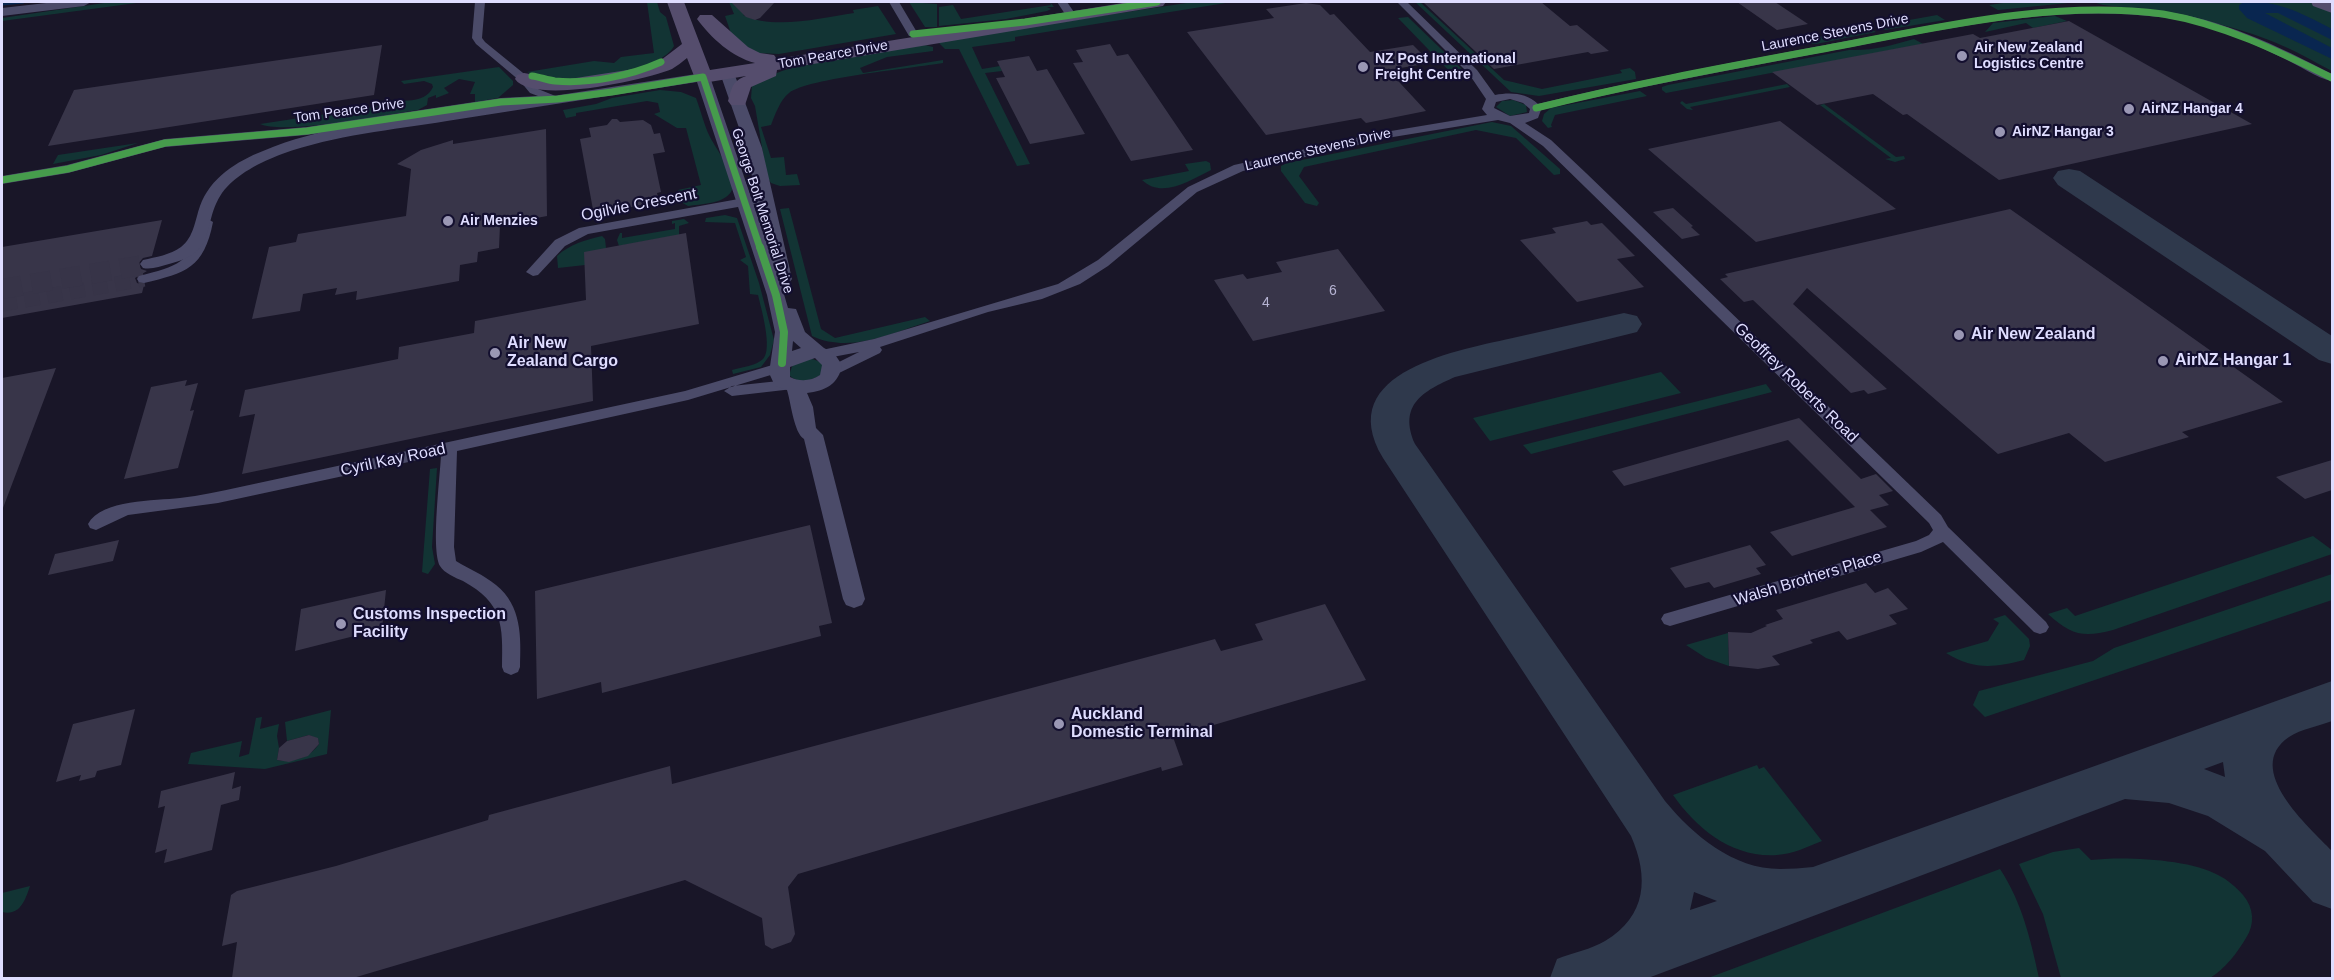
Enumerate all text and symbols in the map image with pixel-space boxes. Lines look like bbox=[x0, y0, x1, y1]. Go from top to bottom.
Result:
street label: Laurence Stevens Drive bbox=[1760, 10, 1910, 56]
street label: Tom Pearce Drive bbox=[777, 37, 889, 73]
place label: Air New Zealand Logistics Centre bbox=[1974, 40, 2084, 72]
marker: Air New Zealand Logistics Centre bbox=[1955, 49, 1969, 63]
place label: NZ Post International Freight Centre bbox=[1375, 51, 1516, 84]
marker: NZ Post International Freight Centre bbox=[1356, 60, 1370, 74]
street label: Tom Pearce Drive bbox=[293, 95, 405, 127]
place label: AirNZ Hangar 4 bbox=[2141, 101, 2243, 117]
marker: AirNZ Hangar 4 bbox=[2122, 102, 2136, 116]
place label: AirNZ Hangar 3 bbox=[2012, 124, 2114, 140]
street label: Laurence Stevens Drive bbox=[1243, 125, 1393, 175]
marker: AirNZ Hangar 3 bbox=[1993, 125, 2007, 139]
street label: George Bolt Memorial Drive bbox=[727, 126, 797, 296]
street label: Ogilvie Crescent bbox=[580, 184, 698, 226]
place label: Air Menzies bbox=[460, 213, 538, 229]
marker: Air Menzies bbox=[441, 214, 455, 228]
house number: 6 bbox=[1329, 283, 1337, 299]
house number: 4 bbox=[1262, 295, 1270, 311]
street label: Geoffrey Roberts Road bbox=[1730, 319, 1862, 447]
place label: Air New Zealand bbox=[1971, 325, 2095, 345]
marker: Air New Zealand bbox=[1952, 328, 1966, 342]
place label: Air New Zealand Cargo bbox=[507, 334, 618, 372]
marker: Air New Zealand Cargo bbox=[488, 346, 502, 360]
place label: AirNZ Hangar 1 bbox=[2175, 351, 2291, 371]
marker: AirNZ Hangar 1 bbox=[2156, 354, 2170, 368]
street label: Cyril Kay Road bbox=[339, 440, 447, 480]
street label: Walsh Brothers Place bbox=[1732, 547, 1884, 611]
place label: Customs Inspection Facility bbox=[353, 605, 506, 643]
marker: Customs Inspection Facility bbox=[334, 617, 348, 631]
place label: Auckland Domestic Terminal bbox=[1071, 705, 1213, 743]
marker: Auckland Domestic Terminal bbox=[1052, 717, 1066, 731]

